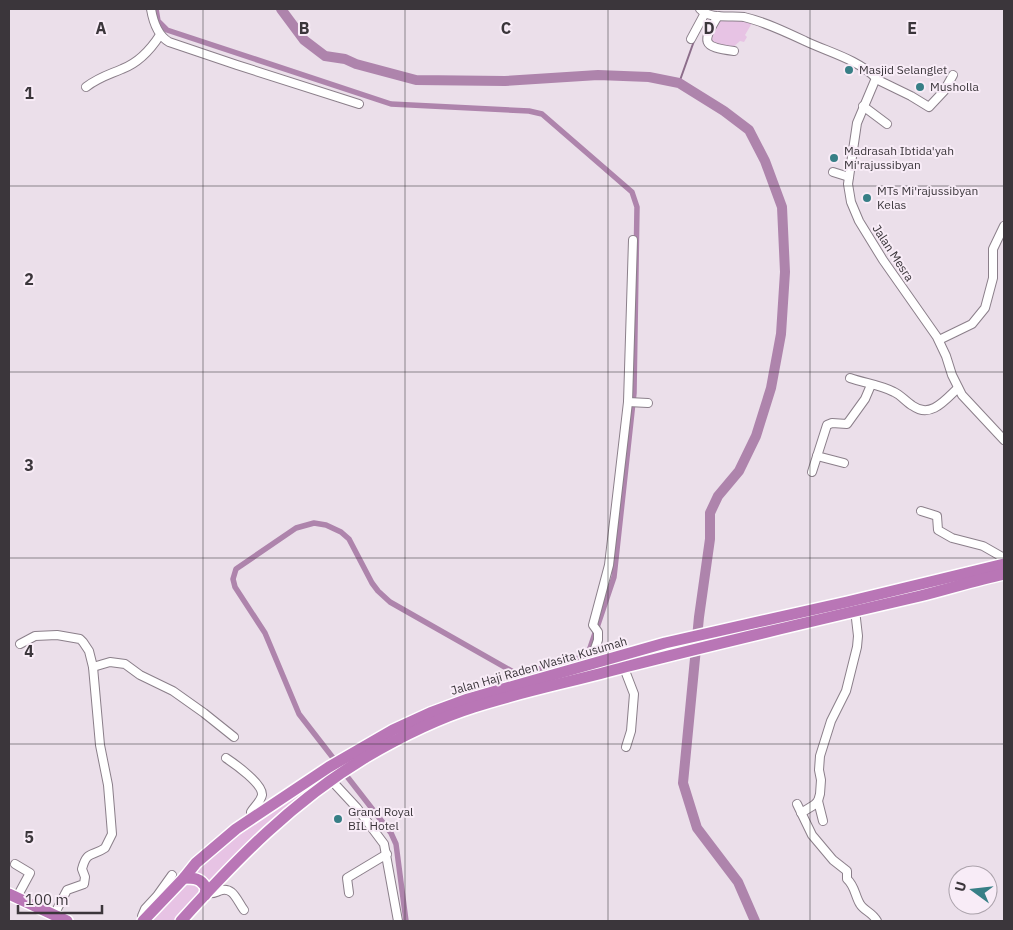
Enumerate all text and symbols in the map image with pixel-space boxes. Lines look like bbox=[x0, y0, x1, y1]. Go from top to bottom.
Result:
text: A bbox=[96, 18, 107, 38]
text: B bbox=[299, 18, 310, 38]
text: C bbox=[501, 18, 511, 38]
text: D bbox=[703, 18, 715, 38]
text: E bbox=[907, 18, 917, 38]
place label: Masjid Selanglet bbox=[859, 62, 947, 77]
marker: Masjid Selanglet bbox=[843, 64, 855, 76]
place label: Musholla bbox=[930, 79, 979, 94]
marker: Musholla bbox=[914, 81, 926, 93]
text: 1 bbox=[24, 83, 34, 103]
place label: Madrasah Ibtida'yah Mi'rajussibyan bbox=[844, 143, 954, 172]
marker: Madrasah Ibtida'yah Mi'rajussibyan bbox=[828, 152, 840, 164]
place label: MTs Mi'rajussibyan Kelas bbox=[877, 183, 978, 212]
marker: MTs Mi'rajussibyan Kelas bbox=[861, 192, 873, 204]
street label: Jalan Mesra bbox=[869, 221, 918, 284]
text: 2 bbox=[24, 269, 34, 289]
text: 3 bbox=[24, 455, 34, 475]
street label: Jalan Haji Raden Wasita Kusumah bbox=[449, 633, 629, 698]
text: 4 bbox=[24, 641, 34, 661]
place label: Grand Royal BIL Hotel bbox=[348, 804, 413, 833]
marker: Grand Royal BIL Hotel bbox=[332, 813, 344, 825]
text: 5 bbox=[24, 827, 34, 847]
north arrow bbox=[948, 865, 998, 915]
text: U bbox=[950, 880, 970, 894]
scale bar bbox=[18, 882, 101, 914]
text: 100 m bbox=[25, 890, 69, 909]

